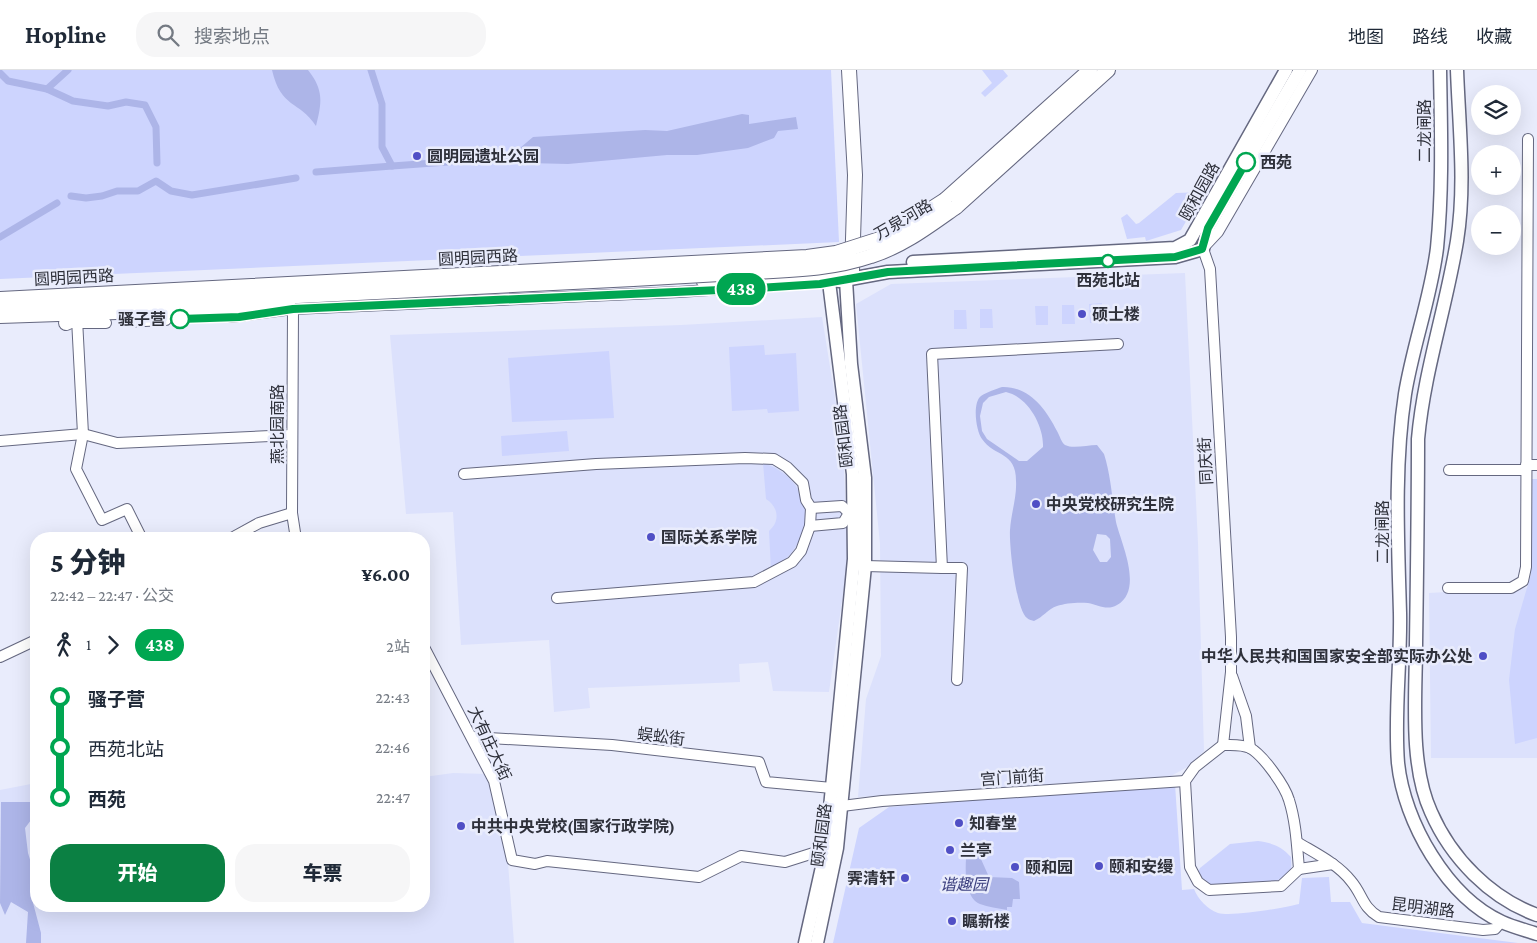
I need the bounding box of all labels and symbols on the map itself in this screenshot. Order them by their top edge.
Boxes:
street label: 二龙闸路 [1416,99,1433,163]
place label: 圆明园遗址公园 [427,148,539,165]
marker: 圆明园遗址公园 [411,150,423,162]
marker: 西苑 [1236,152,1256,172]
place label: 西苑 [1260,154,1292,171]
street label: 颐和园路 [1176,159,1222,223]
street label: 万泉河路 [871,196,935,243]
street label: 圆明园西路 [438,247,518,268]
marker: 西苑北站 [1101,254,1115,268]
street label: 圆明园西路 [34,267,114,288]
place label: 西苑北站 [1076,272,1140,289]
line badge: 438 [712,273,770,305]
place label: 硕士楼 [1092,306,1140,323]
marker: 硕士楼 [1076,308,1088,320]
marker: 骚子营 [170,309,190,329]
place label: 骚子营 [118,311,166,328]
street label: 燕北园南路 [269,384,286,464]
street label: 颐和园路 [831,403,856,469]
street label: 同庆街 [1196,437,1215,485]
place label: 中央党校研究生院 [1046,495,1174,513]
marker: 中央党校研究生院 [1030,498,1042,510]
street label: 二龙闸路 [1374,500,1391,564]
place label: 国际关系学院 [661,529,757,546]
marker: 国际关系学院 [645,531,657,543]
place label: 中华人民共和国国家安全部实际办公处 [1201,647,1473,665]
marker: 中华人民共和国国家安全部实际办公处 [1477,650,1489,662]
street label: 大有庄大街 [465,703,514,783]
street label: 蜈蚣街 [636,725,686,748]
street label: 宫门前街 [980,767,1045,788]
street label: 颐和园路 [809,802,834,868]
place label: 知春堂 [969,815,1017,832]
place label: 中共中央党校(国家行政学院) [471,817,675,836]
marker: 知春堂 [953,817,965,829]
marker: 中共中央党校(国家行政学院) [455,820,467,832]
place label: 兰亭 [960,842,992,859]
marker: 兰亭 [944,844,956,856]
place label: 颐和安缦 [1109,858,1173,875]
place label: 颐和园 [1025,859,1073,876]
marker: 颐和安缦 [1093,860,1105,872]
marker: 颐和园 [1009,861,1021,873]
place label: 霁清轩 [847,870,895,887]
marker: 霁清轩 [899,872,911,884]
park label: 谐趣园 [940,876,990,893]
street label: 昆明湖路 [1390,895,1456,920]
place label: 瞩新楼 [962,913,1010,930]
marker: 瞩新楼 [946,915,958,927]

